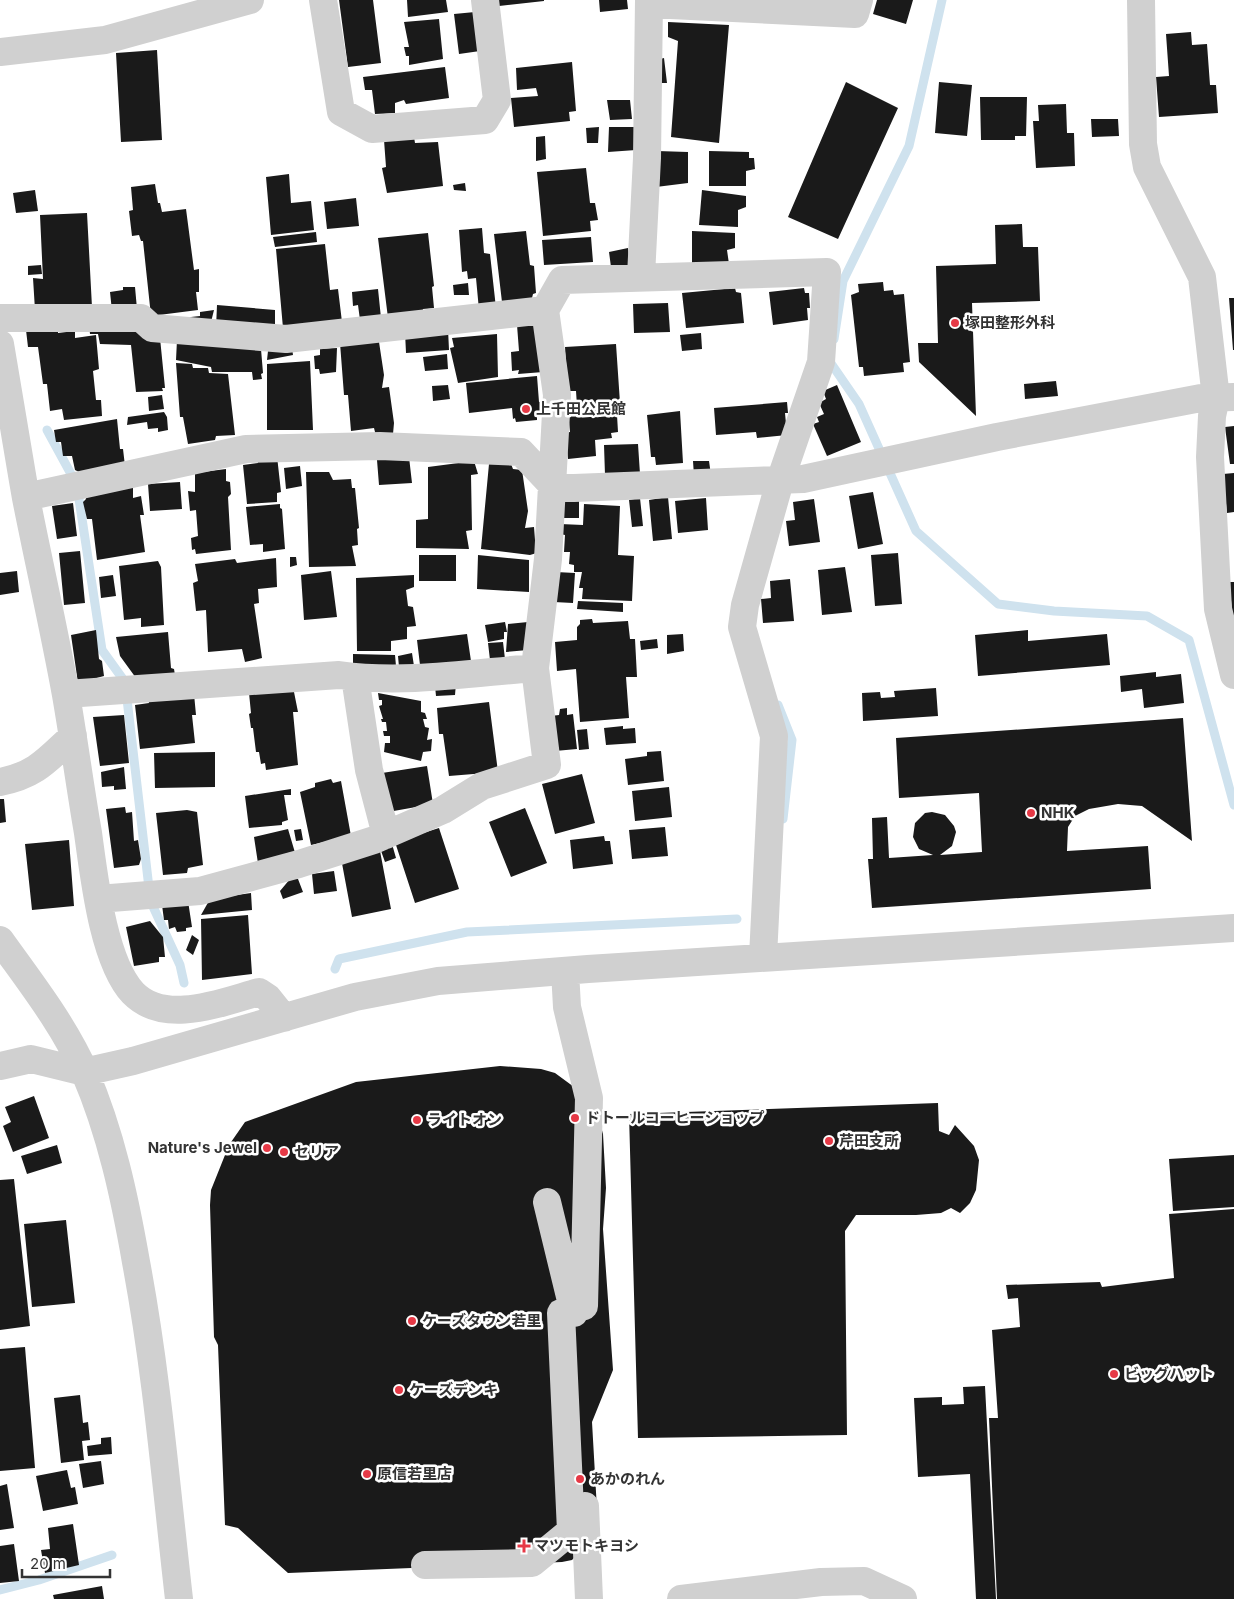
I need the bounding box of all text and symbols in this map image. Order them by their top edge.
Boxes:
place label: 塚田整形外科 [965,313,1055,332]
marker: 塚田整形外科 [949,317,961,329]
place label: 上千田公民館 [536,399,626,418]
marker: 上千田公民館 [520,403,532,415]
place label: NHK [1041,803,1075,822]
marker: NHK [1025,807,1037,819]
place label: ドトールコーヒーショップ [585,1108,764,1127]
place label: ライトオン [427,1110,502,1129]
marker: ドトールコーヒーショップ [569,1112,581,1124]
marker: ライトオン [411,1114,423,1126]
place label: 芹田支所 [839,1131,899,1150]
marker: 芹田支所 [823,1135,835,1147]
place label: Nature's Jewel [148,1138,257,1157]
marker: Nature's Jewel [261,1142,273,1154]
place label: セリア [294,1142,339,1161]
marker: セリア [278,1146,290,1158]
place label: ケーズタウン若里 [422,1311,541,1330]
marker: ケーズタウン若里 [406,1315,418,1327]
place label: ビッグハット [1124,1364,1214,1383]
marker: ビッグハット [1108,1368,1120,1380]
place label: ケーズデンキ [409,1380,498,1399]
marker: ケーズデンキ [393,1384,405,1396]
place label: 原信若里店 [377,1464,452,1483]
marker: 原信若里店 [361,1468,373,1480]
place label: あかのれん [590,1469,665,1488]
marker: あかのれん [574,1473,586,1485]
place label: マツモトキヨシ [534,1536,639,1555]
marker: マツモトキヨシ [518,1540,530,1552]
scale bar [22,1546,110,1578]
text: 20 m [30,1554,66,1573]

